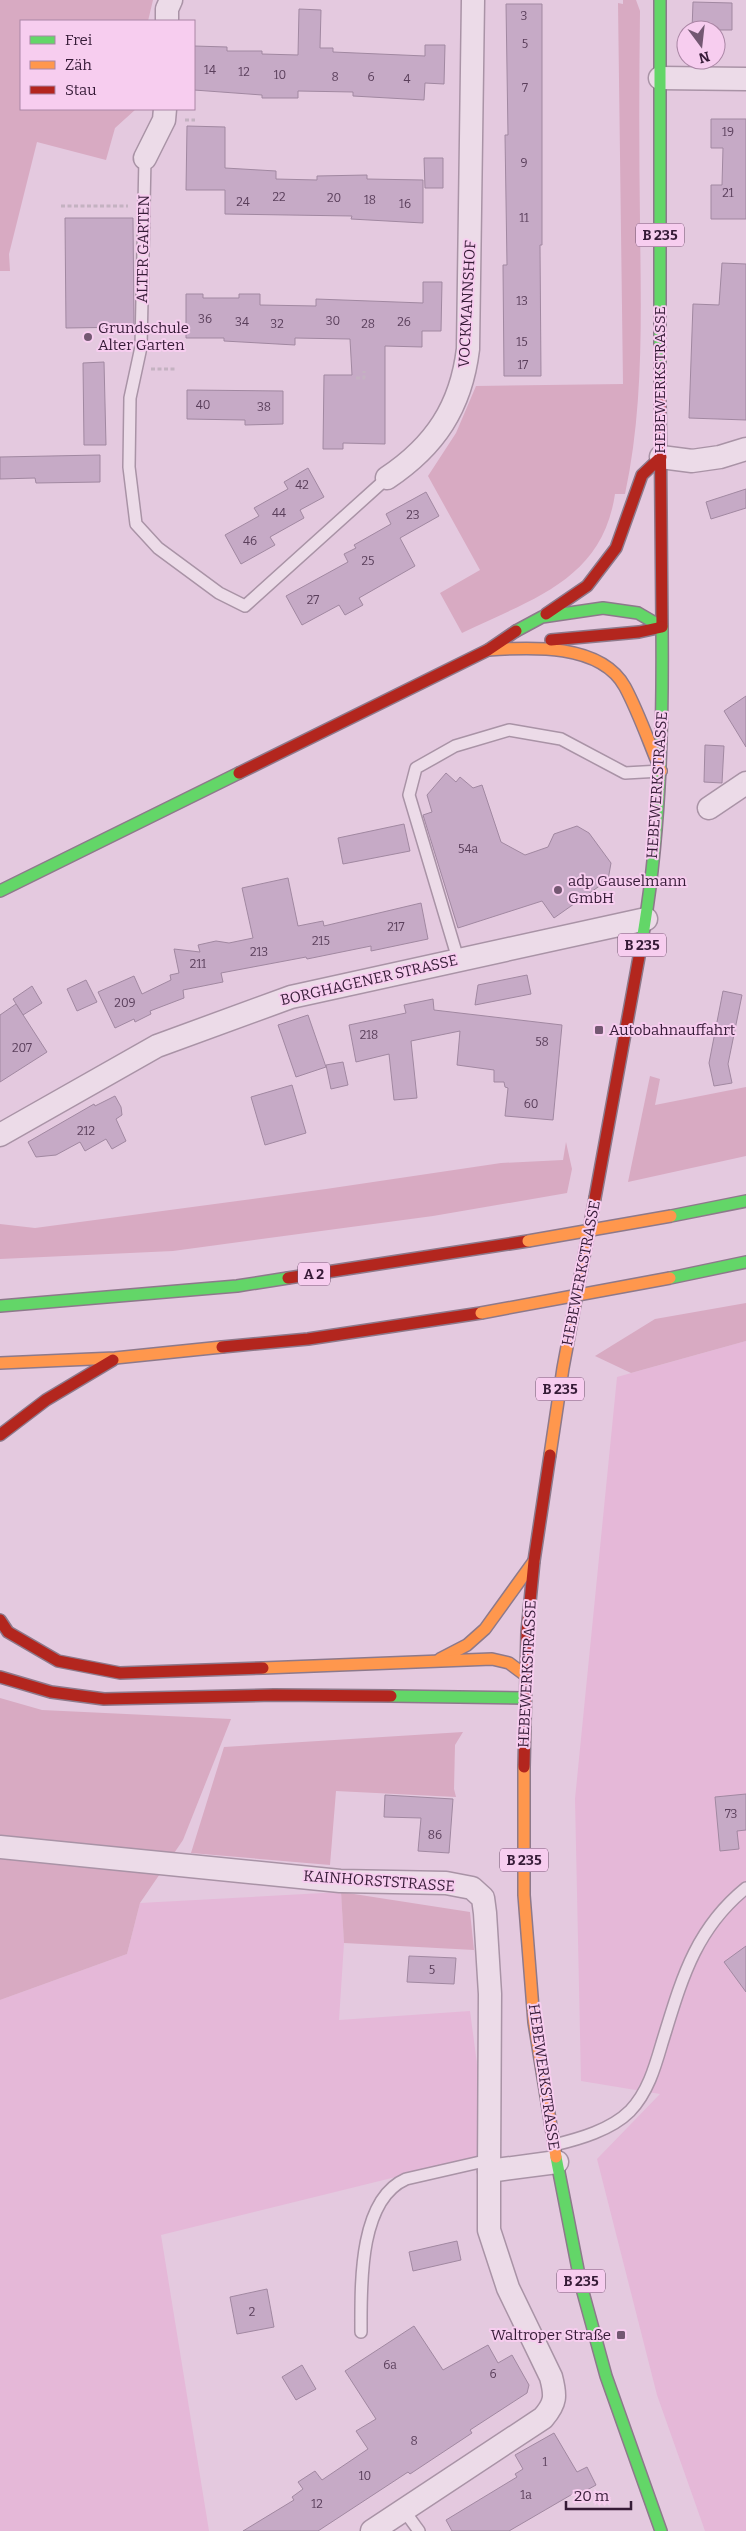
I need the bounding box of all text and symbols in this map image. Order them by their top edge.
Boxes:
house number: 3 [521,9,528,23]
legend [20,20,195,110]
north arrow [676,20,726,70]
text: Frei [65,31,93,49]
house number: 5 [522,37,528,51]
text: N [697,47,712,67]
text: Zäh [65,56,92,74]
house number: 14 [204,63,216,77]
house number: 12 [238,65,250,79]
house number: 10 [274,68,286,82]
house number: 8 [331,70,339,84]
house number: 6 [367,70,375,84]
house number: 4 [403,72,411,86]
text: Stau [65,81,97,99]
house number: 7 [522,81,528,95]
house number: 19 [722,125,734,139]
house number: 9 [520,156,528,170]
house number: 21 [722,186,734,200]
house number: 22 [272,190,286,204]
house number: 20 [327,191,341,205]
house number: 18 [364,193,376,207]
street label: ALTER GARTEN [133,195,153,303]
house number: 24 [236,195,250,209]
house number: 16 [399,197,411,211]
house number: 11 [519,211,529,225]
road number: B 235 [636,224,684,246]
street label: VOCKMANNSHOF [455,239,479,368]
house number: 13 [516,294,528,308]
street label: HEBEWERKSTRASSE [651,306,669,454]
house number: 36 [198,312,212,326]
house number: 30 [326,314,340,328]
house number: 34 [235,315,249,329]
house number: 26 [397,315,411,329]
house number: 32 [270,317,284,331]
house number: 28 [361,317,375,331]
place label: Grundschule Alter Garten [98,319,189,354]
marker: Grundschule Alter Garten [82,331,94,343]
house number: 15 [516,335,528,349]
house number: 17 [518,358,528,372]
house number: 40 [196,398,210,412]
house number: 38 [257,400,271,414]
house number: 42 [295,478,309,492]
house number: 44 [272,506,286,520]
house number: 23 [406,508,420,522]
house number: 46 [243,534,257,548]
house number: 25 [362,554,374,568]
house number: 27 [307,593,319,607]
street label: HEBEWERKSTRASSE [643,711,671,859]
house number: 54a [458,842,478,856]
place label: adp Gauselmann GmbH [568,872,687,907]
marker: adp Gauselmann GmbH [552,884,564,896]
house number: 217 [387,920,405,934]
house number: 215 [312,934,330,948]
road number: B 235 [618,934,666,956]
house number: 213 [250,945,268,959]
street label: BORGHAGENER STRASSE [279,951,459,1009]
house number: 211 [190,957,206,971]
house number: 209 [114,996,136,1010]
place label: Autobahnauffahrt [609,1021,736,1039]
marker: Autobahnauffahrt [593,1024,605,1036]
house number: 218 [360,1028,378,1042]
house number: 58 [535,1035,549,1049]
house number: 207 [12,1041,32,1055]
house number: 60 [524,1097,538,1111]
house number: 212 [77,1124,95,1138]
street label: HEBEWERKSTRASSE [558,1199,604,1347]
road number: A 2 [298,1262,330,1286]
road number: B 235 [536,1378,584,1400]
street label: HEBEWERKSTRASSE [514,1600,540,1748]
house number: 73 [725,1807,737,1821]
house number: 86 [428,1828,442,1842]
road number: B 235 [500,1848,548,1872]
street label: KAINHORSTSTRASSE [303,1867,455,1895]
house number: 5 [429,1963,435,1977]
street label: HEBEWERKSTRASSE [525,2003,563,2151]
road number: B 235 [557,2270,605,2292]
house number: 2 [249,2305,255,2319]
place label: Waltroper Straße [491,2326,611,2344]
marker: Waltroper Straße [615,2329,627,2341]
house number: 6a [383,2358,397,2372]
house number: 6 [489,2367,497,2381]
house number: 8 [410,2434,418,2448]
house number: 1 [543,2455,548,2469]
house number: 10 [359,2469,371,2483]
scale bar [566,2478,631,2510]
text: 20 m [574,2487,610,2505]
house number: 1a [520,2488,532,2502]
house number: 12 [311,2497,323,2511]

